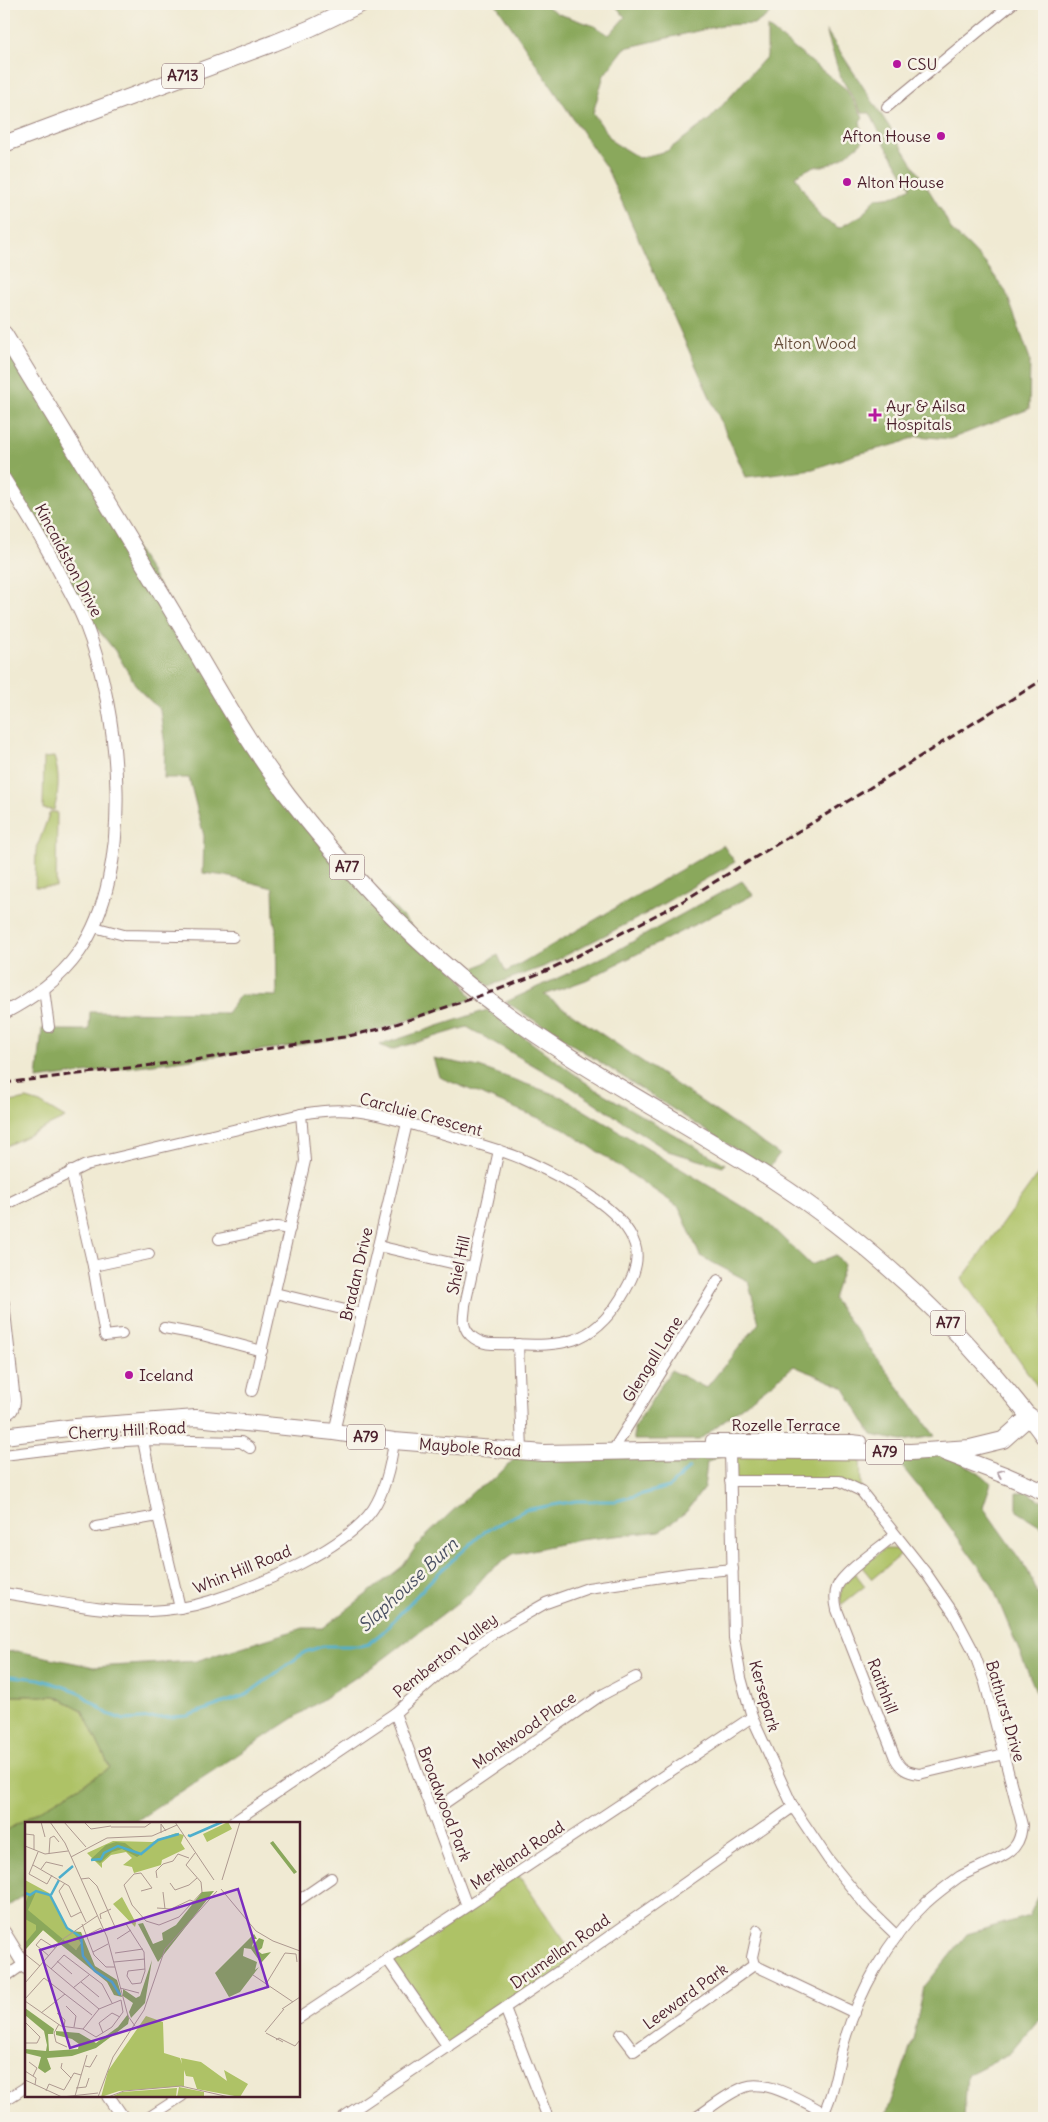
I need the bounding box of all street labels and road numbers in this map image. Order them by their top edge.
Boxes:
road number: A713 [162,64,204,88]
street label: Kincaidston Drive [31,500,107,620]
road number: A77 [330,854,364,880]
street label: Carcluie Crescent [357,1088,485,1140]
street label: Bradan Drive [336,1225,376,1323]
street label: Shiel Hill [442,1234,474,1296]
road number: A77 [930,1310,966,1336]
street label: Glengall Lane [618,1312,686,1406]
street label: Rozelle Terrace [732,1415,840,1435]
street label: Cherry Hill Road [68,1417,186,1443]
road number: A79 [347,1424,385,1450]
street label: Maybole Road [418,1433,522,1461]
road number: A79 [866,1440,904,1464]
street label: Whin Hill Road [190,1540,294,1598]
street label: Pemberton Valley [389,1608,501,1702]
street label: Raithhill [863,1656,903,1716]
street label: Kersepark [745,1658,785,1734]
street label: Bathurst Drive [982,1658,1030,1764]
street label: Monkwood Place [468,1687,580,1773]
street label: Broadwood Park [414,1744,476,1864]
street label: Merkland Road [466,1816,568,1894]
street label: Drumellan Road [506,1909,614,1993]
street label: Leeward Park [639,1959,731,2033]

